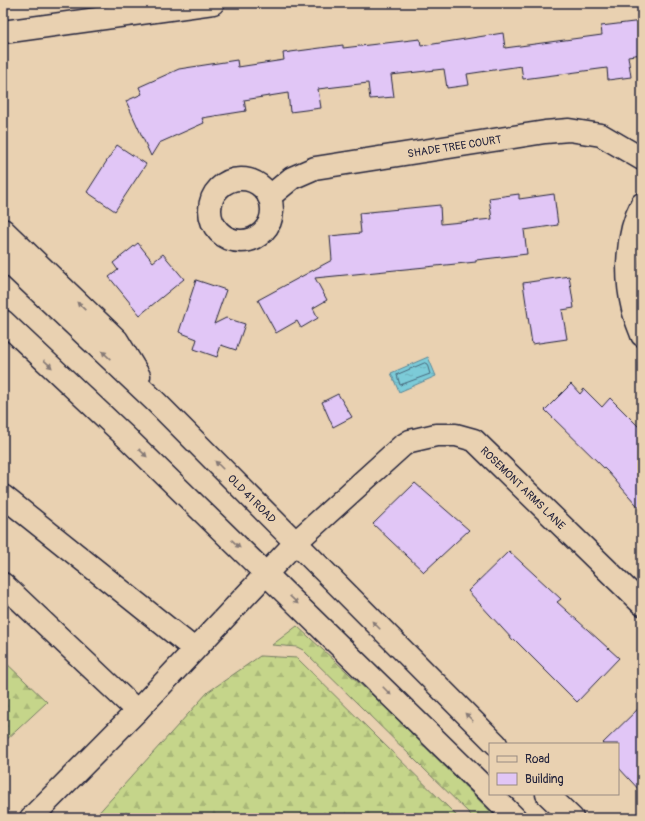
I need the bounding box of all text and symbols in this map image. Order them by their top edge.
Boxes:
street label: SHADE TREE COURT [407,133,502,160]
one-way arrow [76,301,86,310]
one-way arrow [101,350,111,360]
one-way arrow [43,360,54,369]
street label: ROSEMONT ARMS LANE [478,444,568,533]
one-way arrow [138,448,148,458]
one-way arrow [214,460,223,470]
street label: OLD 41 ROAD [225,472,279,526]
one-way arrow [231,539,241,549]
one-way arrow [289,595,299,604]
one-way arrow [371,620,381,630]
one-way arrow [382,686,392,696]
one-way arrow [464,712,474,721]
legend [489,743,619,795]
text: Road [525,752,550,767]
text: Building [525,772,564,787]

